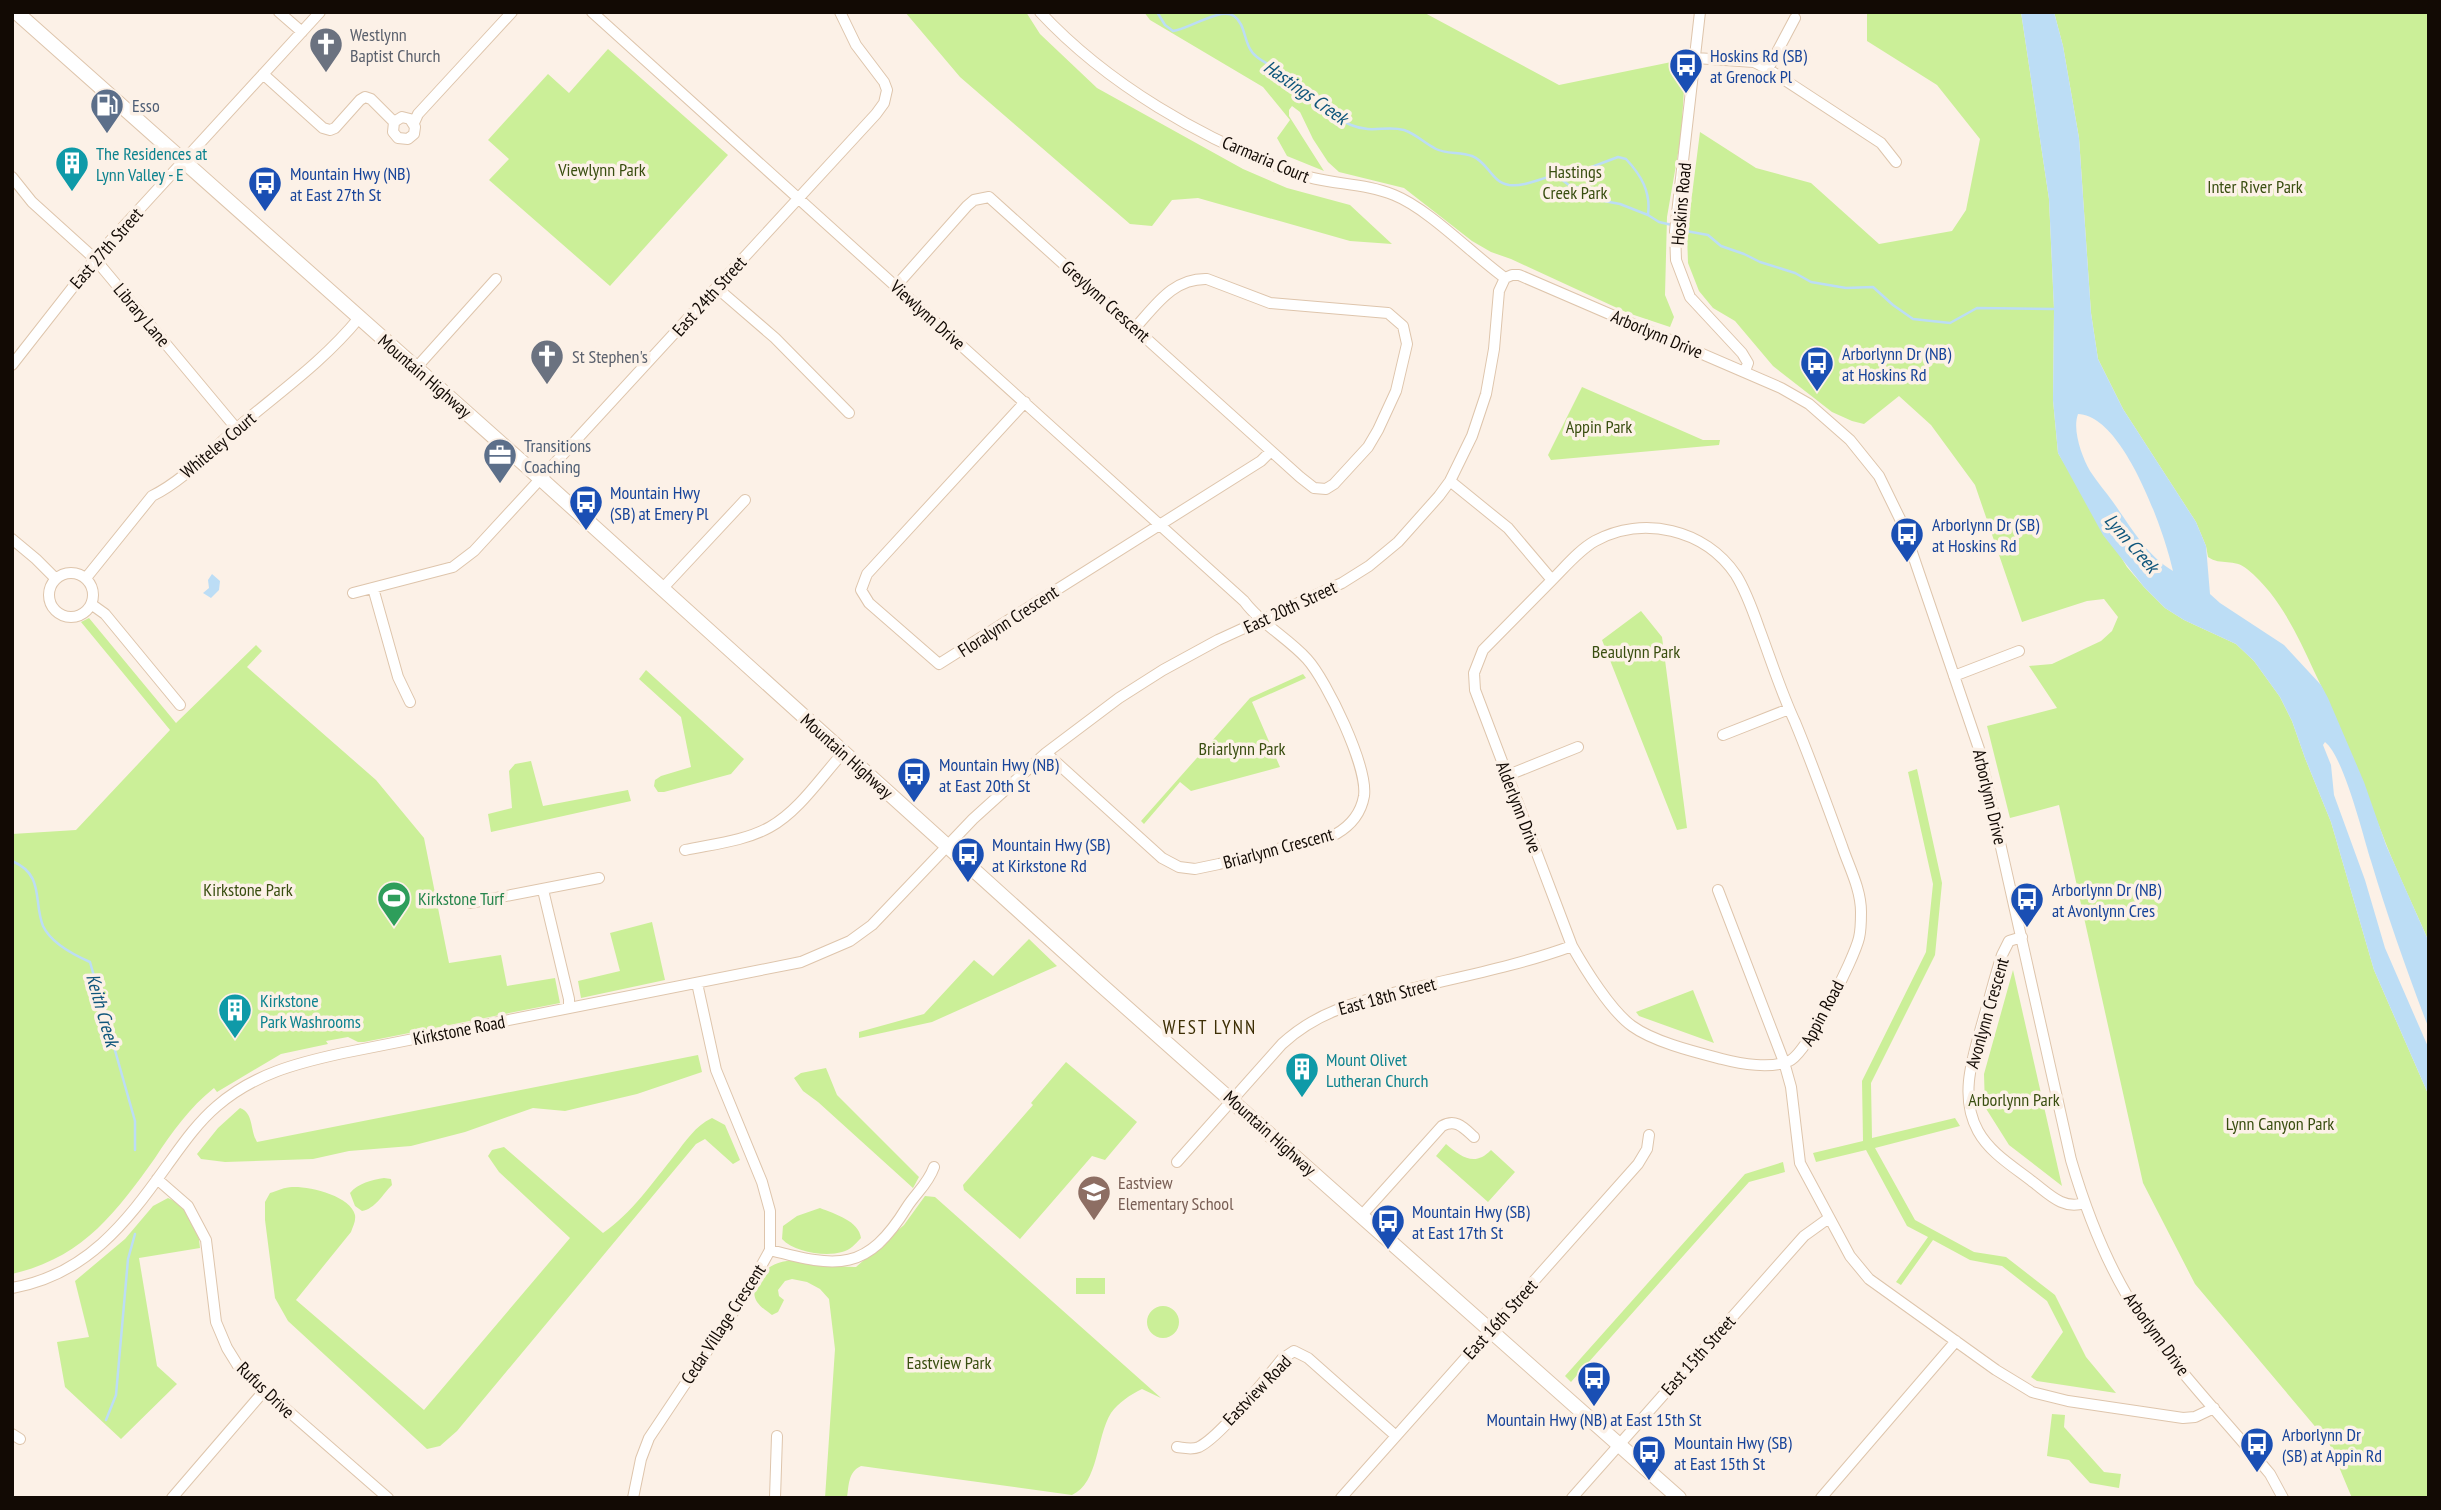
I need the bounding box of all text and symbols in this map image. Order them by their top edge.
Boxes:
place label: Westlynn Baptist Church [350,23,440,67]
church icon: Westlynn Baptist Church [307,25,345,74]
place label: Hoskins Rd (SB) at Grenock Pl [1710,44,1808,88]
bus stop icon: Hoskins Rd (SB) at Grenock Pl [1667,46,1705,95]
water label: Hastings Creek [1259,54,1355,131]
fuel station icon: Esso [88,86,126,135]
place label: Esso [132,94,160,117]
street label: Carmaria Court [1219,130,1313,188]
place label: The Residences at Lynn Valley - E [96,142,207,186]
building icon: The Residences at Lynn Valley - E [53,144,91,193]
park label: Viewlynn Park [557,158,646,181]
park label: Hastings Creek Park [1543,160,1607,204]
place label: Mountain Hwy (NB) at East 27th St [290,162,411,206]
street label: Hoskins Road [1666,162,1696,246]
bus stop icon: Mountain Hwy (NB) at East 27th St [246,164,284,213]
park label: Inter River Park [2207,175,2303,198]
street label: East 27th Street [65,203,147,293]
street label: East 24th Street [667,251,751,341]
street label: Greylynn Crescent [1057,255,1155,347]
street label: Viewlynn Drive [885,275,970,355]
street label: Library Lane [109,278,175,352]
street label: Arborlynn Drive [1608,304,1706,364]
street label: Mountain Highway [373,329,477,423]
church icon: St Stephen's [528,337,566,386]
place label: Arborlynn Dr (NB) at Hoskins Rd [1842,342,1952,386]
bus stop icon: Arborlynn Dr (NB) at Hoskins Rd [1798,344,1836,393]
place label: St Stephen's [572,345,648,368]
street label: Whiteley Court [176,407,260,483]
park label: Appin Park [1566,415,1632,438]
place label: Transitions Coaching [524,434,591,478]
office icon: Transitions Coaching [481,436,519,485]
place label: Mountain Hwy (SB) at Emery Pl [610,481,709,525]
bus stop icon: Mountain Hwy (SB) at Emery Pl [567,483,605,532]
water label: Lynn Creek [2100,508,2166,580]
place label: Arborlynn Dr (SB) at Hoskins Rd [1932,513,2040,557]
bus stop icon: Arborlynn Dr (SB) at Hoskins Rd [1888,515,1926,564]
street label: East 20th Street [1240,575,1340,639]
street label: Floralynn Crescent [954,580,1063,662]
park label: Beaulynn Park [1592,640,1680,663]
street label: Mountain Highway [796,708,898,804]
park label: Briarlynn Park [1199,737,1285,760]
street label: Arborlynn Drive [1968,747,2012,847]
place label: Mountain Hwy (NB) at East 20th St [939,753,1060,797]
bus stop icon: Mountain Hwy (NB) at East 20th St [895,755,933,804]
street label: Alderlynn Drive [1491,758,1547,856]
street label: Briarlynn Crescent [1221,822,1336,874]
place label: Mountain Hwy (SB) at Kirkstone Rd [992,833,1111,877]
bus stop icon: Mountain Hwy (SB) at Kirkstone Rd [949,835,987,884]
park label: Kirkstone Park [203,878,293,901]
place label: Arborlynn Dr (NB) at Avonlynn Cres [2052,878,2162,922]
sports icon: Kirkstone Turf [375,879,413,928]
bus stop icon: Arborlynn Dr (NB) at Avonlynn Cres [2008,880,2046,929]
place label: Kirkstone Turf [418,887,505,910]
street label: Avonlynn Crescent [1960,955,2014,1071]
water label: Keith Creek [81,971,126,1052]
street label: East 18th Street [1336,972,1438,1020]
street label: Appin Road [1795,976,1849,1050]
place label: Kirkstone Park Washrooms [260,989,361,1033]
building icon: Kirkstone Park Washrooms [216,991,254,1040]
street label: Kirkstone Road [411,1010,507,1050]
district label: WEST LYNN [1163,1015,1257,1039]
place label: Mount Olivet Lutheran Church [1326,1048,1428,1092]
building icon: Mount Olivet Lutheran Church [1283,1050,1321,1099]
street label: Mountain Highway [1219,1085,1321,1181]
park label: Arborlynn Park [1968,1088,2060,1111]
park label: Lynn Canyon Park [2226,1112,2334,1135]
place label: Eastview Elementary School [1118,1171,1234,1215]
school or university icon: Eastview Elementary School [1075,1173,1113,1222]
place label: Mountain Hwy (SB) at East 17th St [1412,1200,1531,1244]
bus stop icon: Mountain Hwy (SB) at East 17th St [1369,1202,1407,1251]
street label: Cedar Village Crescent [676,1260,770,1388]
street label: East 16th Street [1458,1274,1542,1364]
street label: Arborlynn Drive [2119,1288,2195,1380]
street label: East 15th Street [1656,1310,1740,1400]
street label: Eastview Road [1218,1350,1296,1430]
park label: Eastview Park [907,1351,991,1374]
street label: Rufus Drive [232,1357,300,1423]
bus stop icon: Mountain Hwy (NB) at East 15th St [1575,1359,1613,1408]
place label: Mountain Hwy (NB) at East 15th St [1487,1408,1701,1431]
place label: Arborlynn Dr (SB) at Appin Rd [2282,1423,2382,1467]
bus stop icon: Arborlynn Dr (SB) at Appin Rd [2238,1425,2276,1474]
place label: Mountain Hwy (SB) at East 15th St [1674,1431,1793,1475]
bus stop icon: Mountain Hwy (SB) at East 15th St [1630,1433,1668,1482]

